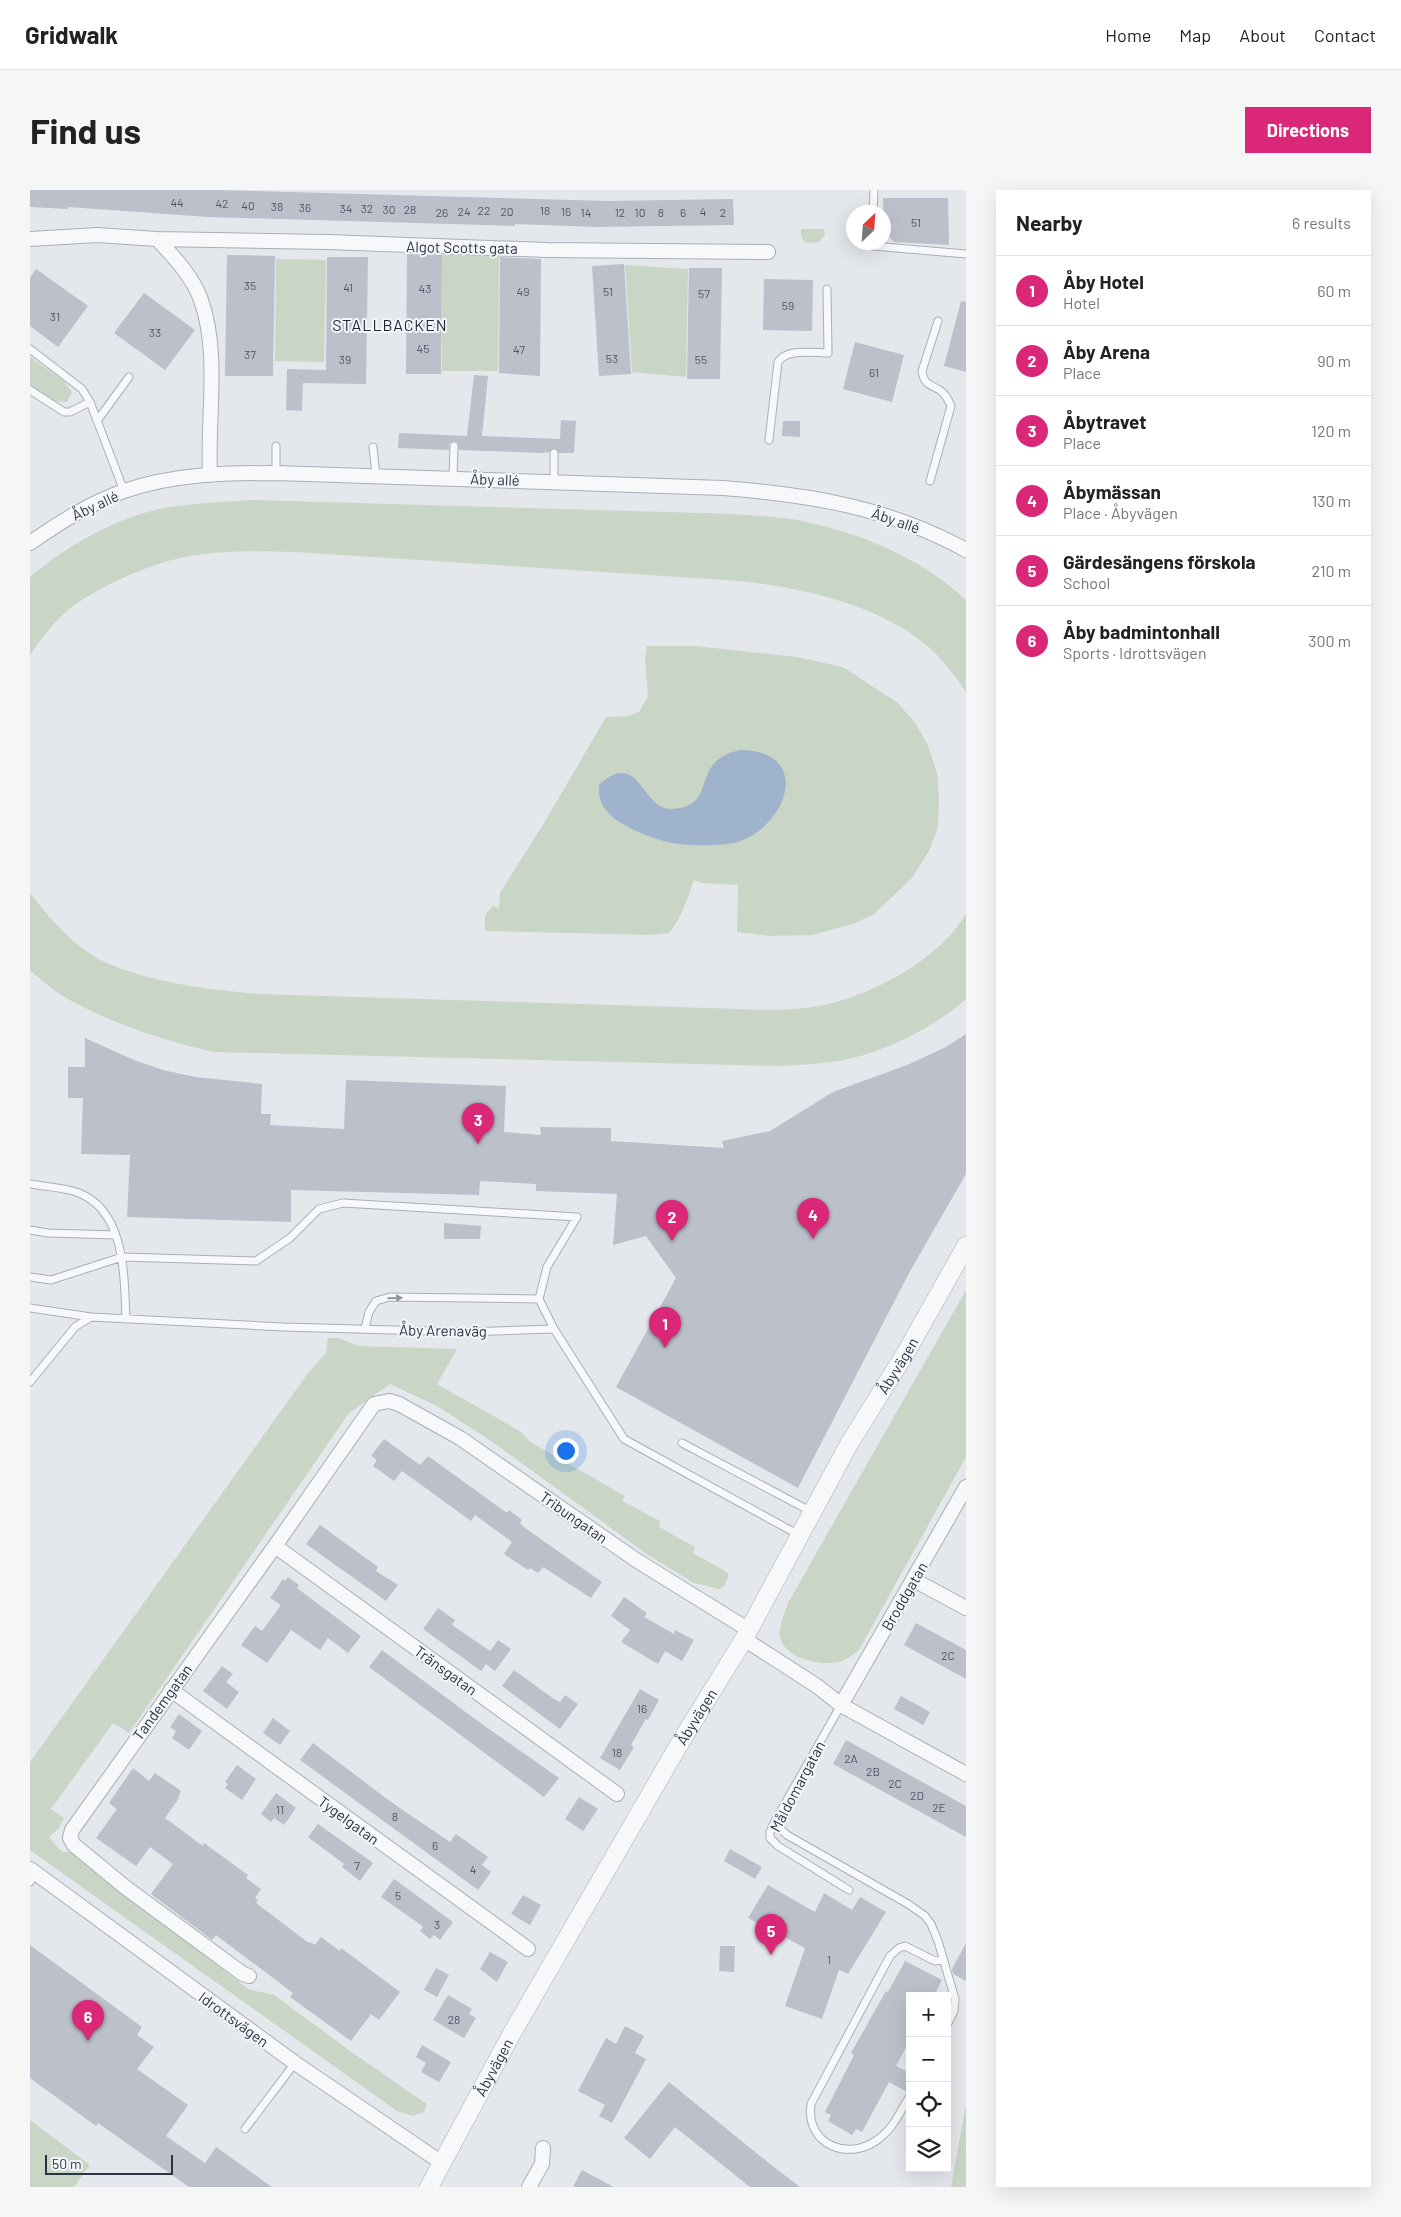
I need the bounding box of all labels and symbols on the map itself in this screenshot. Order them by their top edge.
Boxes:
house number: 44 [170,195,184,209]
house number: 42 [215,196,229,210]
house number: 40 [241,198,255,212]
house number: 38 [271,199,283,213]
house number: 36 [299,200,311,214]
house number: 34 [340,201,352,215]
house number: 32 [361,201,373,215]
house number: 30 [383,202,395,216]
house number: 28 [404,202,416,216]
house number: 22 [478,203,490,217]
house number: 18 [540,203,550,217]
house number: 24 [457,204,471,218]
house number: 20 [500,204,514,218]
house number: 16 [561,204,571,218]
house number: 4 [700,204,706,218]
house number: 26 [436,205,448,219]
house number: 14 [581,205,591,219]
house number: 12 [615,205,625,219]
house number: 10 [635,205,645,219]
house number: 8 [658,205,664,219]
house number: 6 [680,205,686,219]
house number: 2 [720,205,726,219]
north arrow [846,205,891,250]
house number: 51 [911,215,921,229]
street label: Algot Scotts gata [406,237,518,257]
house number: 35 [244,278,256,292]
house number: 41 [343,280,353,294]
house number: 43 [419,281,431,295]
house number: 49 [517,284,529,298]
house number: 51 [603,284,613,298]
house number: 57 [698,286,710,300]
house number: 59 [782,298,794,312]
house number: 31 [50,309,60,323]
district label: STALLBACKEN [332,315,448,334]
house number: 33 [149,325,161,339]
house number: 45 [417,341,429,355]
house number: 47 [513,342,525,356]
house number: 37 [244,347,256,361]
house number: 53 [606,351,618,365]
house number: 39 [339,352,351,366]
house number: 55 [695,352,707,366]
house number: 61 [869,365,879,379]
street label: Åby allé [470,468,520,489]
street label: Åby allé [68,485,121,524]
street label: Åby allé [870,502,923,537]
pin: 3 [462,1103,494,1144]
pin: 4 [797,1198,829,1239]
pin: 2 [656,1200,688,1241]
one-way arrow [387,1293,403,1301]
pin: 1 [649,1307,681,1348]
street label: Åby Arenaväg [399,1319,487,1340]
street label: Åbyvägen [873,1334,922,1397]
your location [553,1438,579,1464]
street label: Tribungatan [537,1487,611,1547]
street label: Broddgatan [877,1559,931,1633]
street label: Tränsgatan [411,1641,481,1699]
house number: 2C [941,1648,955,1662]
street label: Tandemgatan [128,1661,196,1743]
street label: Åbyvägen [671,1685,720,1748]
house number: 16 [637,1701,647,1715]
street label: Måldomargatan [765,1737,829,1835]
house number: 18 [612,1745,622,1759]
house number: 2A [844,1751,858,1765]
house number: 2B [866,1764,880,1778]
house number: 2C [888,1776,902,1790]
house number: 2D [910,1788,924,1802]
street label: Tygelgatan [315,1792,383,1848]
house number: 2E [932,1800,946,1814]
house number: 11 [276,1802,284,1816]
house number: 8 [392,1809,398,1823]
house number: 6 [432,1838,438,1852]
house number: 7 [354,1858,360,1872]
house number: 4 [470,1862,476,1876]
house number: 5 [395,1888,401,1902]
pin: 5 [755,1914,787,1955]
house number: 3 [434,1917,440,1931]
house number: 1 [827,1952,831,1966]
street label: Idrottsvägen [196,1988,272,2050]
pin: 6 [72,2000,104,2041]
house number: 28 [448,2012,460,2026]
street label: Åbyvägen [470,2035,516,2099]
scale bar [45,2152,172,2175]

